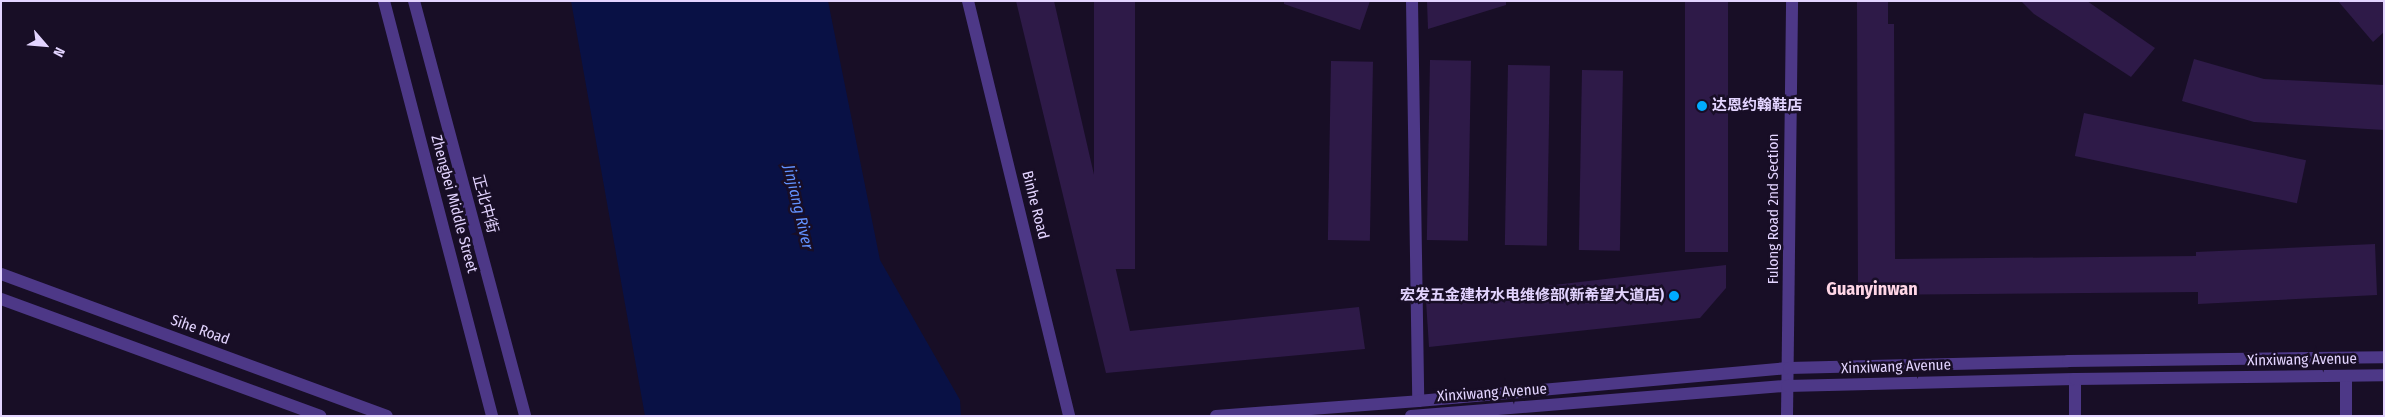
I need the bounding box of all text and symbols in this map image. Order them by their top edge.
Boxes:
north arrow [20,20,70,70]
text: N [49,44,68,60]
place label: 达恩约翰鞋店 [1712,97,1802,115]
marker: 达恩约翰鞋店 [1696,100,1708,112]
street label: Zhengbei Middle Street [427,133,481,275]
street label: Fulong Road 2nd Section [1765,134,1783,284]
water label: Jinjiang River [779,163,817,251]
street label: Binhe Road [1018,169,1052,241]
street label: 正北中街 [469,173,501,235]
district label: Guanyinwan [1826,278,1918,300]
place label: 宏发五金建材水电维修部(新希望大道店) [1400,287,1664,305]
marker: 宏发五金建材水电维修部(新希望大道店) [1668,290,1680,302]
street label: Sihe Road [168,311,232,349]
street label: Xinxiwang Avenue [2247,350,2357,370]
street label: Xinxiwang Avenue [1841,356,1951,378]
street label: Xinxiwang Avenue [1437,380,1547,406]

